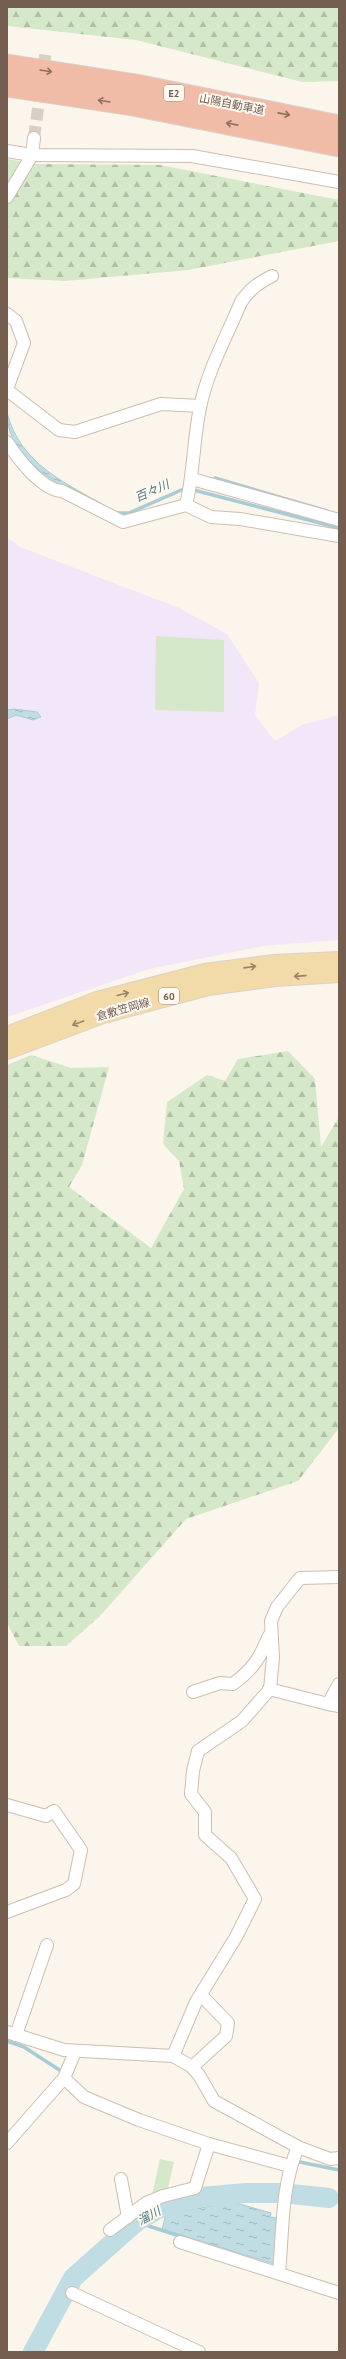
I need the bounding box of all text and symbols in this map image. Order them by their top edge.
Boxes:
one-way arrow [39,67,52,75]
road number: E2 [164,85,184,101]
street label: 山陽自動車道 [198,91,266,117]
one-way arrow [98,97,111,105]
one-way arrow [277,110,290,118]
one-way arrow [226,120,239,128]
water label: 百々川 [132,476,173,505]
one-way arrow [243,963,256,971]
one-way arrow [294,972,307,979]
road number: 60 [159,988,179,1004]
one-way arrow [116,990,129,998]
street label: 倉敷笠岡線 [95,995,151,1023]
one-way arrow [72,1020,85,1027]
water label: 溜川 [135,2202,165,2228]

